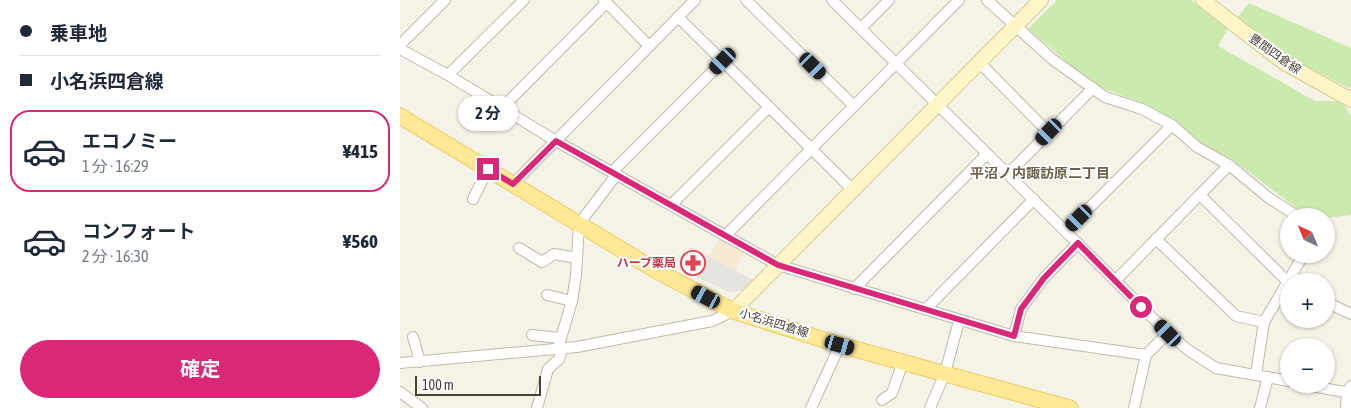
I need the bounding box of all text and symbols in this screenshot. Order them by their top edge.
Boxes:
text: 乗車地 [50,22,107,44]
street label: 豊間四倉線 [1246,31,1304,77]
car [707,45,738,77]
car [797,50,828,82]
text: 小名浜四倉線 [50,70,164,92]
callout: 2 分 [458,96,518,132]
text: 2 分 [475,104,501,122]
car [1033,116,1064,148]
icon: car [22,129,67,174]
text: エコノミー [82,130,177,152]
text: ¥415 [343,140,378,162]
text: 1 分 · 16:29 [82,157,148,175]
route end [477,158,499,180]
district label: 平沼ノ内諏訪原二丁目 [970,165,1110,181]
car [1063,202,1094,234]
north arrow [1280,208,1335,262]
map controls [1280,208,1335,393]
icon: car [22,219,67,264]
text: コンフォート [82,220,195,242]
text: ¥560 [343,230,378,252]
text: 2 分 · 16:30 [82,247,148,265]
pharmacy icon: ハーブ薬局 [680,250,706,276]
place label: ハーブ薬局 [617,256,676,270]
button: + [1280,273,1335,328]
car [689,283,722,311]
route start [1130,296,1152,318]
street label: 小名浜四倉線 [738,306,810,340]
car [1152,317,1183,349]
car [823,334,856,356]
button: − [1280,338,1335,393]
button: 確定 [20,340,380,398]
scale bar [415,373,541,396]
text: 100 m [422,377,454,393]

